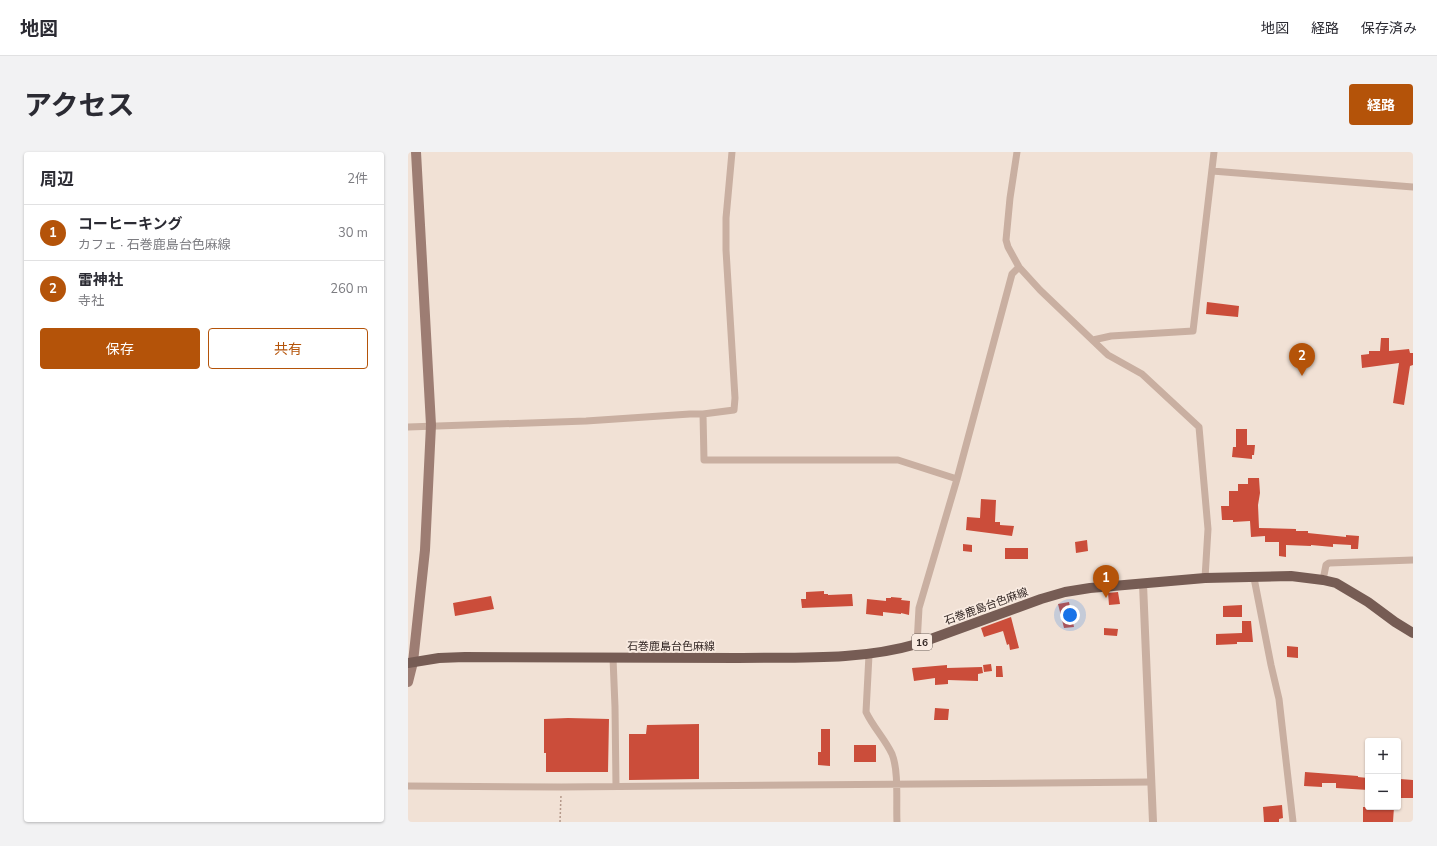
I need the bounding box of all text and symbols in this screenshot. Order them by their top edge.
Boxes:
text: 地図 [20,16,58,42]
text: 地図 [1261,19,1289,38]
text: 経路 [1311,19,1339,38]
text: 保存済み [1361,19,1417,38]
button: 経路 [1349,84,1413,125]
text: アクセス [24,87,135,125]
text: 周辺 [40,168,74,191]
text: 2件 [347,170,368,188]
text: コーヒーキング [78,214,183,234]
text: 1 [49,224,57,242]
text: 30 m [338,224,368,242]
text: カフェ · 石巻鹿島台色麻線 [78,236,231,254]
text: 雷神社 [78,270,123,290]
text: 2 [49,280,57,298]
text: 260 m [330,280,368,298]
text: 寺社 [78,292,104,310]
button: 保存 [40,328,200,369]
button: 共有 [208,328,368,369]
pin: 2 [1289,343,1315,376]
pin: 1 [1093,565,1119,598]
street label: 石巻鹿島台色麻線 [942,584,1030,629]
your location [1060,605,1080,625]
road number: 16 [912,634,932,650]
street label: 石巻鹿島台色麻線 [627,639,715,654]
map controls [1365,738,1401,810]
button: + [1365,738,1401,774]
button: − [1365,774,1401,810]

